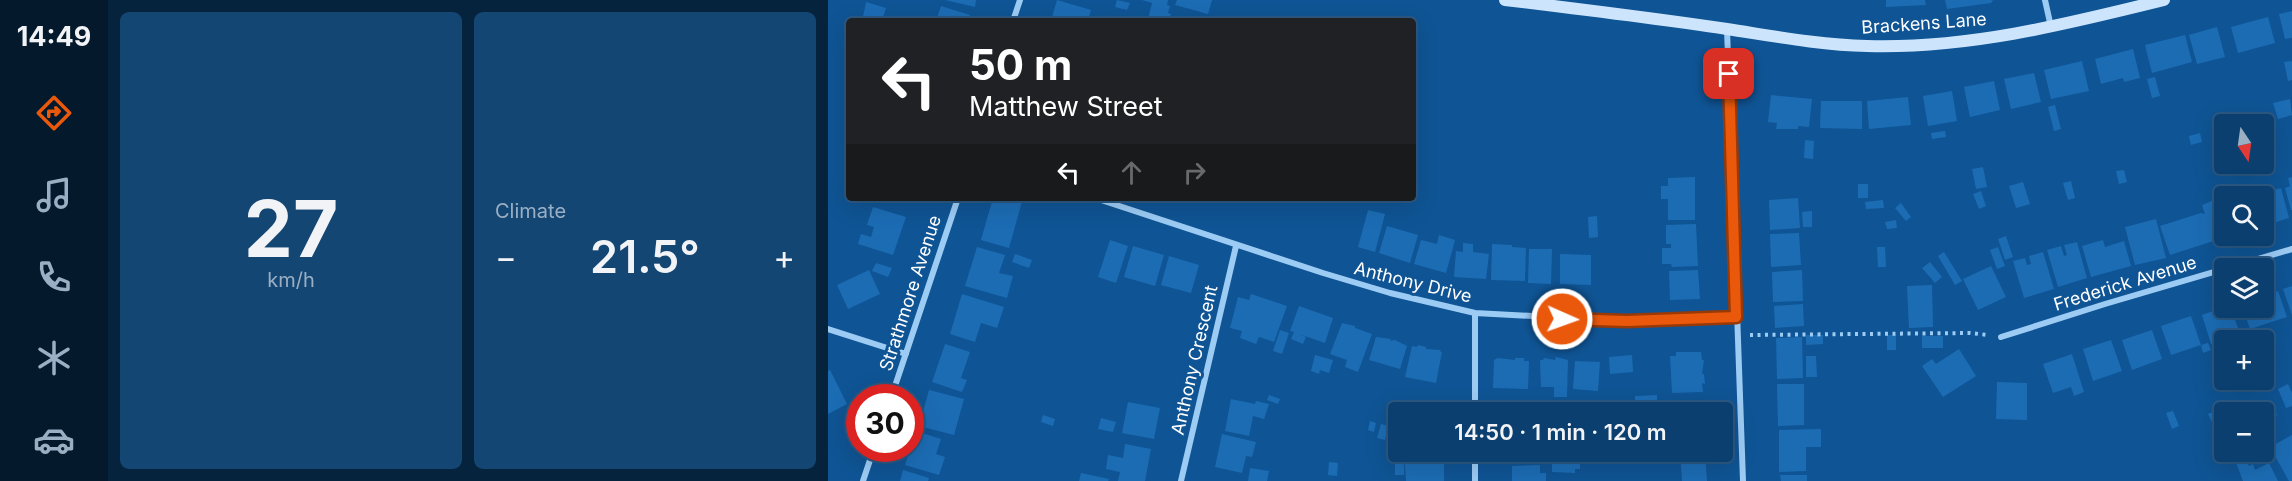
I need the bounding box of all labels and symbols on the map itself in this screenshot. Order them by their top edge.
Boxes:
street label: Brackens Lane [1861,8,1987,38]
pin [1703,48,1754,99]
north arrow [2214,114,2274,174]
street label: Strathmore Avenue [875,212,945,374]
street label: Frederick Avenue [2051,251,2199,315]
street label: Anthony Drive [1352,257,1474,307]
street label: Anthony Crescent [1167,283,1221,437]
position arrow [1530,287,1594,351]
speed limit sign: 30 [846,384,924,462]

